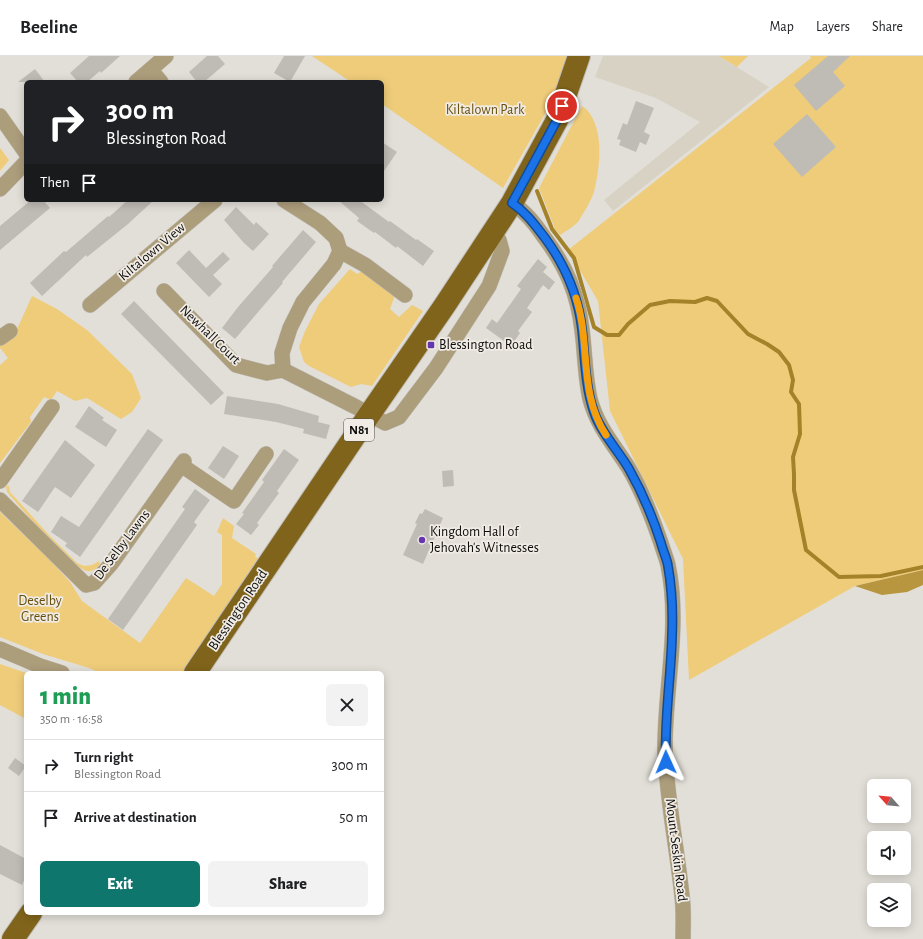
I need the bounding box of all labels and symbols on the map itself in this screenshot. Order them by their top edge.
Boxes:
pin [545,89,579,123]
park label: Kiltalown Park [446,103,525,117]
street label: Kiltalown View [116,220,188,284]
street label: Newhall Court [177,303,243,367]
place label: Blessington Road [439,338,533,352]
marker: Blessington Road [426,340,436,350]
road number: N81 [344,419,374,441]
street label: De Selby Lawns [91,508,153,582]
place label: Kingdom Hall of Jehovah's Witnesses [430,525,539,555]
marker: Kingdom Hall of Jehovah's Witnesses [417,535,427,545]
street label: Blessington Road [206,567,270,653]
park label: Deselby Greens [18,594,62,624]
position arrow [645,741,687,783]
north arrow [867,779,911,823]
street label: Mount Seskin Road [663,798,689,902]

